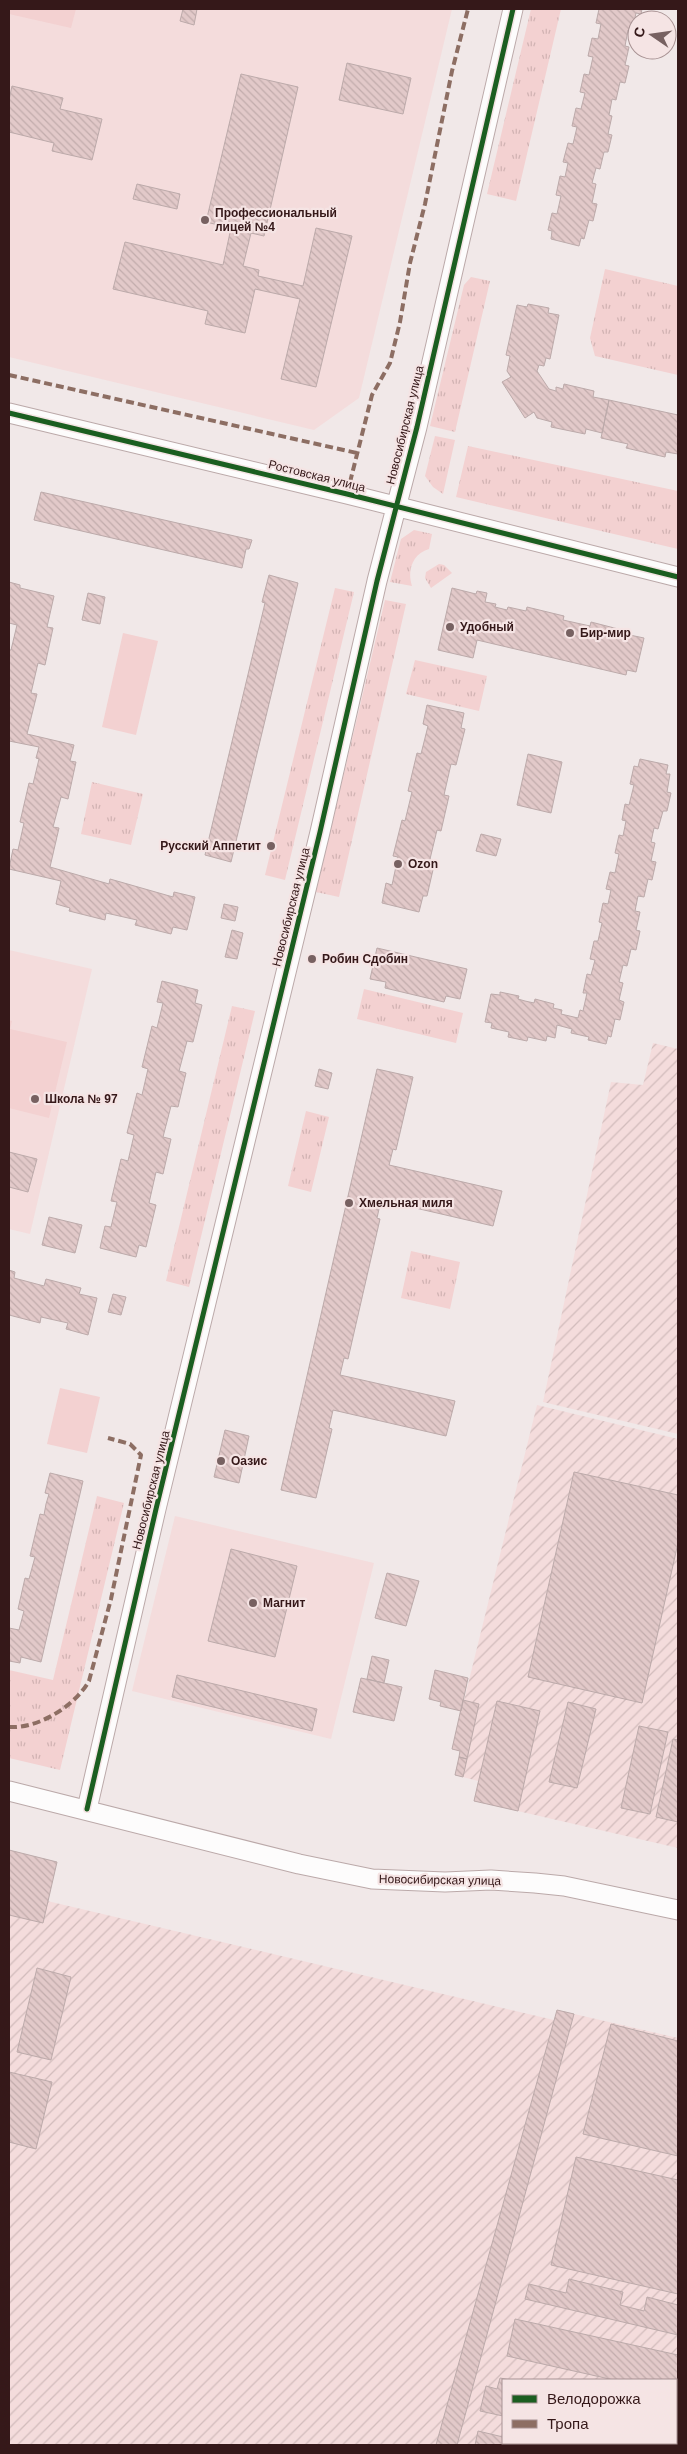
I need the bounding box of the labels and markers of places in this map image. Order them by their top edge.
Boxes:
place label: Профессиональный лицей №4 [215,206,337,234]
marker: Профессиональный лицей №4 [199,214,211,226]
place label: Удобный [460,620,514,634]
marker: Удобный [444,621,456,633]
place label: Бир-мир [580,626,631,640]
marker: Бир-мир [564,627,576,639]
place label: Русский Аппетит [160,839,261,853]
marker: Русский Аппетит [265,840,277,852]
place label: Ozon [408,857,438,871]
marker: Ozon [392,858,404,870]
place label: Робин Сдобин [322,952,408,966]
marker: Робин Сдобин [306,953,318,965]
place label: Школа № 97 [45,1092,118,1106]
marker: Школа № 97 [29,1093,41,1105]
place label: Хмельная миля [359,1196,453,1210]
marker: Хмельная миля [343,1197,355,1209]
place label: Оазис [231,1454,267,1468]
marker: Оазис [215,1455,227,1467]
place label: Магнит [263,1596,305,1610]
marker: Магнит [247,1597,259,1609]

